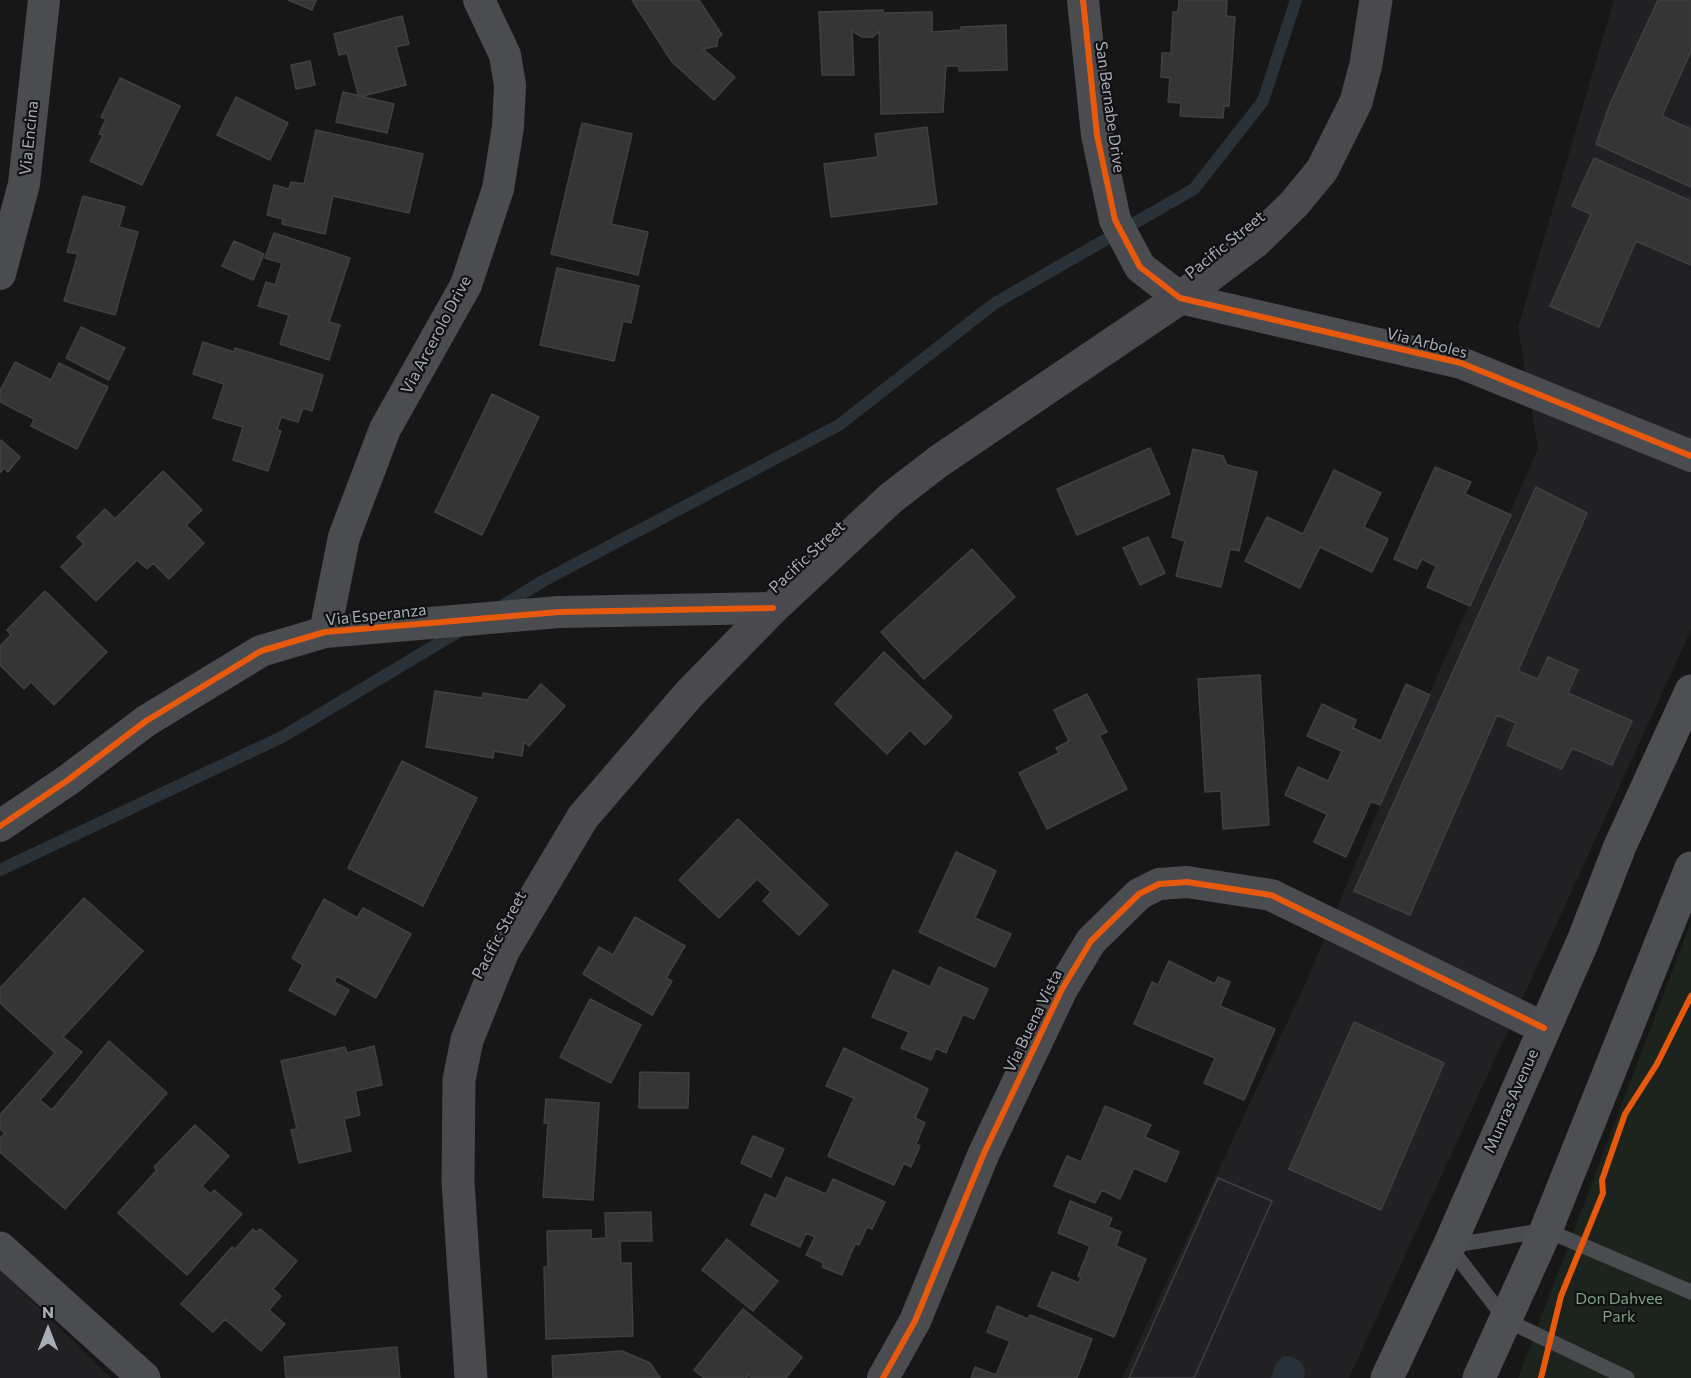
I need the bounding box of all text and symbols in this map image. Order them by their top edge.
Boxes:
street label: San Bernabe Drive [1091,40,1129,174]
street label: Via Encina [16,100,42,176]
street label: Pacific Street [1181,207,1269,283]
street label: Via Arcerolo Drive [397,273,475,397]
street label: Via Arboles [1385,324,1469,362]
street label: Pacific Street [765,517,849,597]
street label: Via Esperanza [325,600,427,630]
street label: Pacific Street [468,888,530,982]
street label: Via Buena Vista [1000,966,1066,1076]
street label: Munras Avenue [1480,1046,1542,1156]
park label: Don Dahvee Park [1575,1289,1663,1327]
north arrow [18,1300,78,1360]
text: N [42,1302,54,1321]

